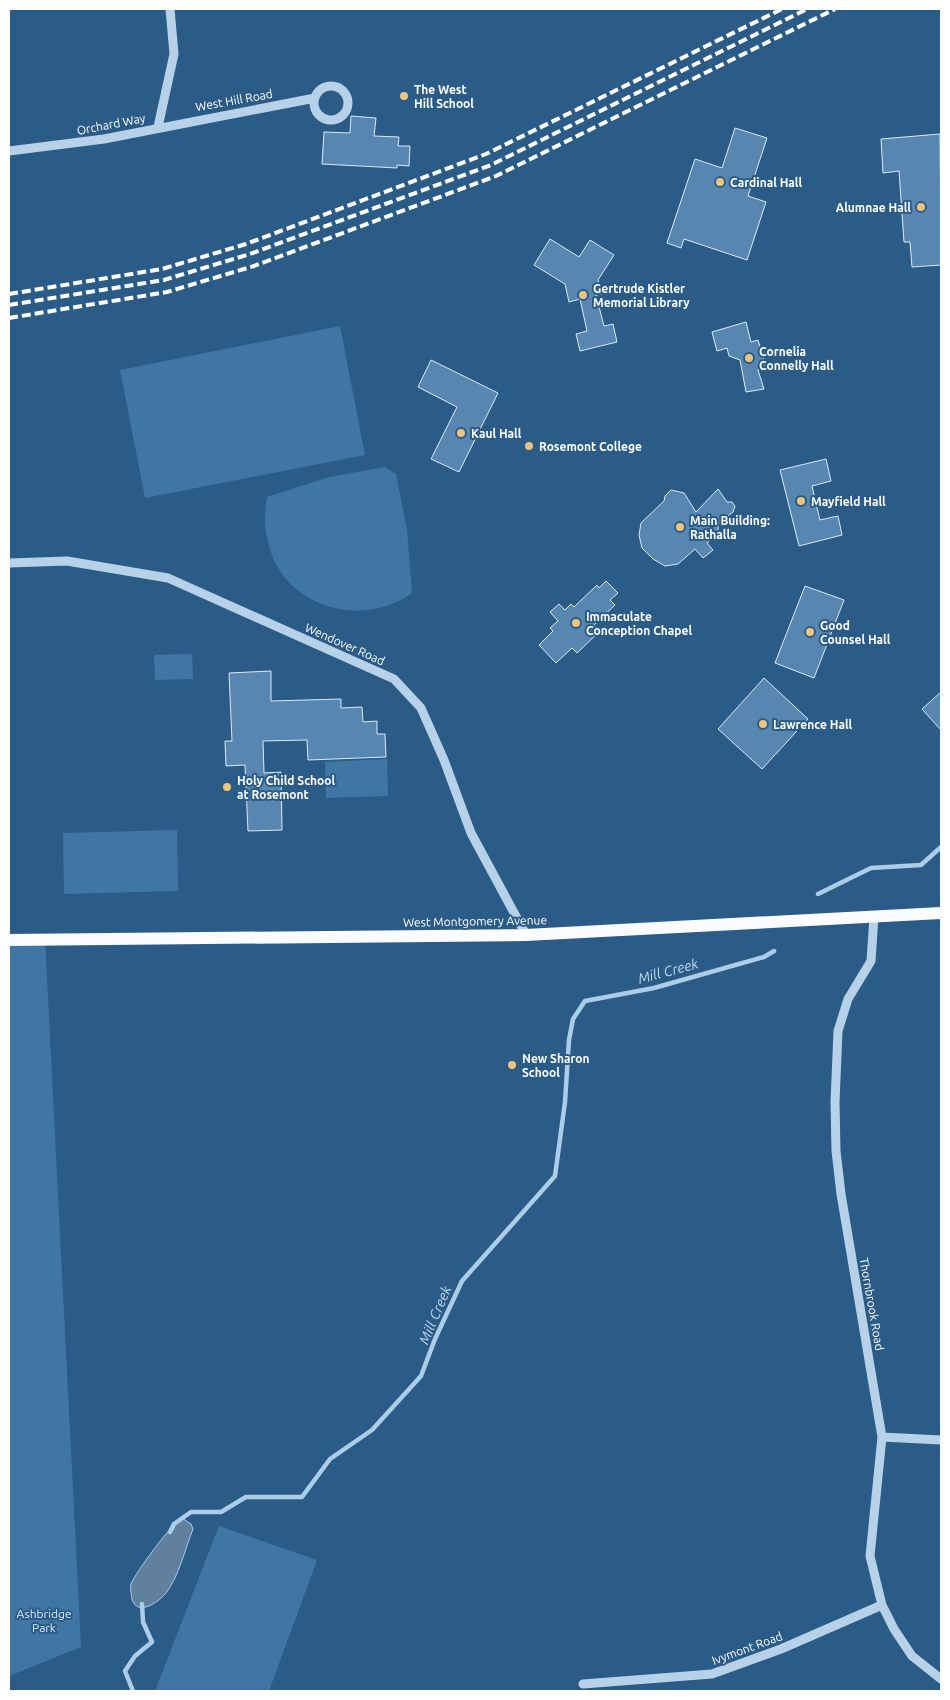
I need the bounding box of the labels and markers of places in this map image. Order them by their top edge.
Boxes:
place label: The West Hill School [414,83,474,110]
marker: The West Hill School [398,90,410,102]
marker: Cardinal Hall [714,176,726,188]
place label: Cardinal Hall [730,176,803,189]
place label: Alumnae Hall [836,201,911,214]
marker: Alumnae Hall [915,201,927,213]
place label: Gertrude Kistler Memorial Library [593,282,690,309]
marker: Gertrude Kistler Memorial Library [577,289,589,301]
place label: Cornelia Connelly Hall [759,345,834,372]
marker: Cornelia Connelly Hall [743,352,755,364]
marker: Kaul Hall [455,427,467,439]
place label: Kaul Hall [471,427,522,440]
marker: Rosemont College [523,440,535,452]
place label: Rosemont College [539,440,642,453]
marker: Mayfield Hall [795,495,807,507]
place label: Mayfield Hall [811,495,886,508]
place label: Main Building: Rathalla [690,514,770,541]
marker: Main Building: Rathalla [674,521,686,533]
place label: Immaculate Conception Chapel [586,610,692,637]
marker: Immaculate Conception Chapel [570,617,582,629]
place label: Good Counsel Hall [820,619,891,646]
marker: Good Counsel Hall [804,626,816,638]
marker: Lawrence Hall [757,718,769,730]
place label: Lawrence Hall [773,718,853,731]
place label: Holy Child School at Rosemont [237,774,336,801]
marker: Holy Child School at Rosemont [221,781,233,793]
place label: New Sharon School [522,1052,590,1079]
marker: New Sharon School [506,1059,518,1071]

